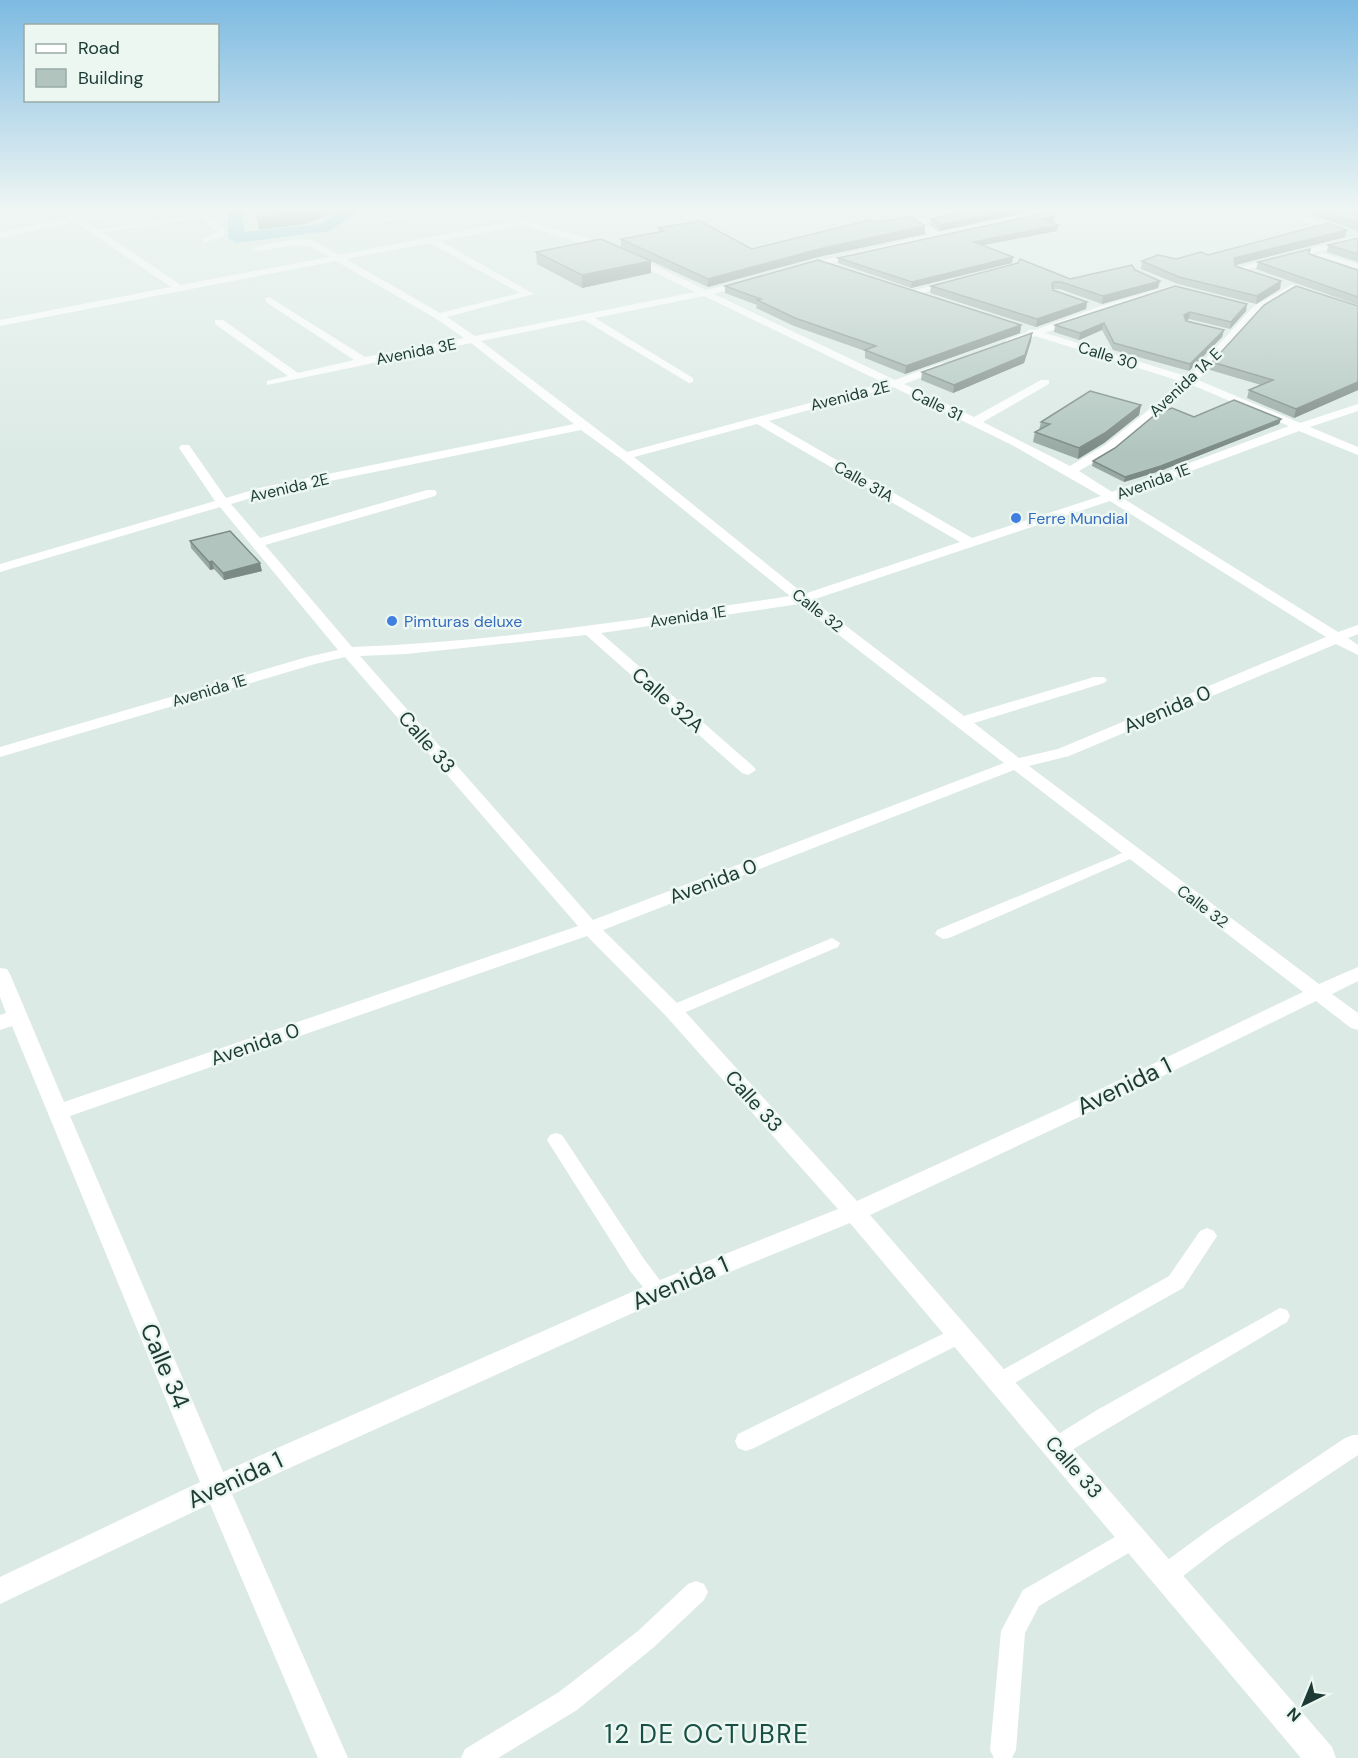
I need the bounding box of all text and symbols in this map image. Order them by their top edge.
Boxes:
legend [24,24,219,102]
text: Road [78,36,120,60]
text: Building [78,66,143,90]
street label: Avenida 3E [374,333,458,370]
street label: Calle 30 [1076,337,1140,374]
street label: Avenida 1A E [1145,343,1226,421]
street label: Avenida 2E [808,375,892,415]
street label: Calle 31 [908,383,966,426]
street label: Calle 31A [830,456,898,507]
street label: Avenida 1E [1113,458,1193,505]
street label: Avenida 2E [247,468,331,507]
place label: Ferre Mundial [1028,508,1128,529]
marker: Ferre Mundial [1009,511,1023,525]
street label: Calle 32 [788,584,848,637]
street label: Avenida 1E [648,601,728,632]
place label: Pimturas deluxe [404,611,522,632]
marker: Pimturas deluxe [385,614,399,628]
street label: Calle 32A [626,662,710,738]
street label: Avenida 1E [169,669,249,712]
street label: Avenida 0 [1119,679,1215,739]
street label: Calle 33 [393,705,461,779]
street label: Avenida 0 [665,852,761,910]
street label: Calle 32 [1173,880,1233,933]
street label: Avenida 0 [207,1017,303,1071]
street label: Avenida 1 [1071,1049,1176,1122]
street label: Calle 33 [719,1065,789,1137]
street label: Avenida 1 [627,1248,733,1317]
street label: Calle 34 [134,1318,197,1413]
street label: Calle 33 [1040,1430,1108,1504]
street label: Avenida 1 [182,1444,288,1515]
north arrow [1274,1674,1334,1734]
text: N [1283,1703,1306,1726]
district label: 12 DE OCTUBRE [605,1717,809,1751]

